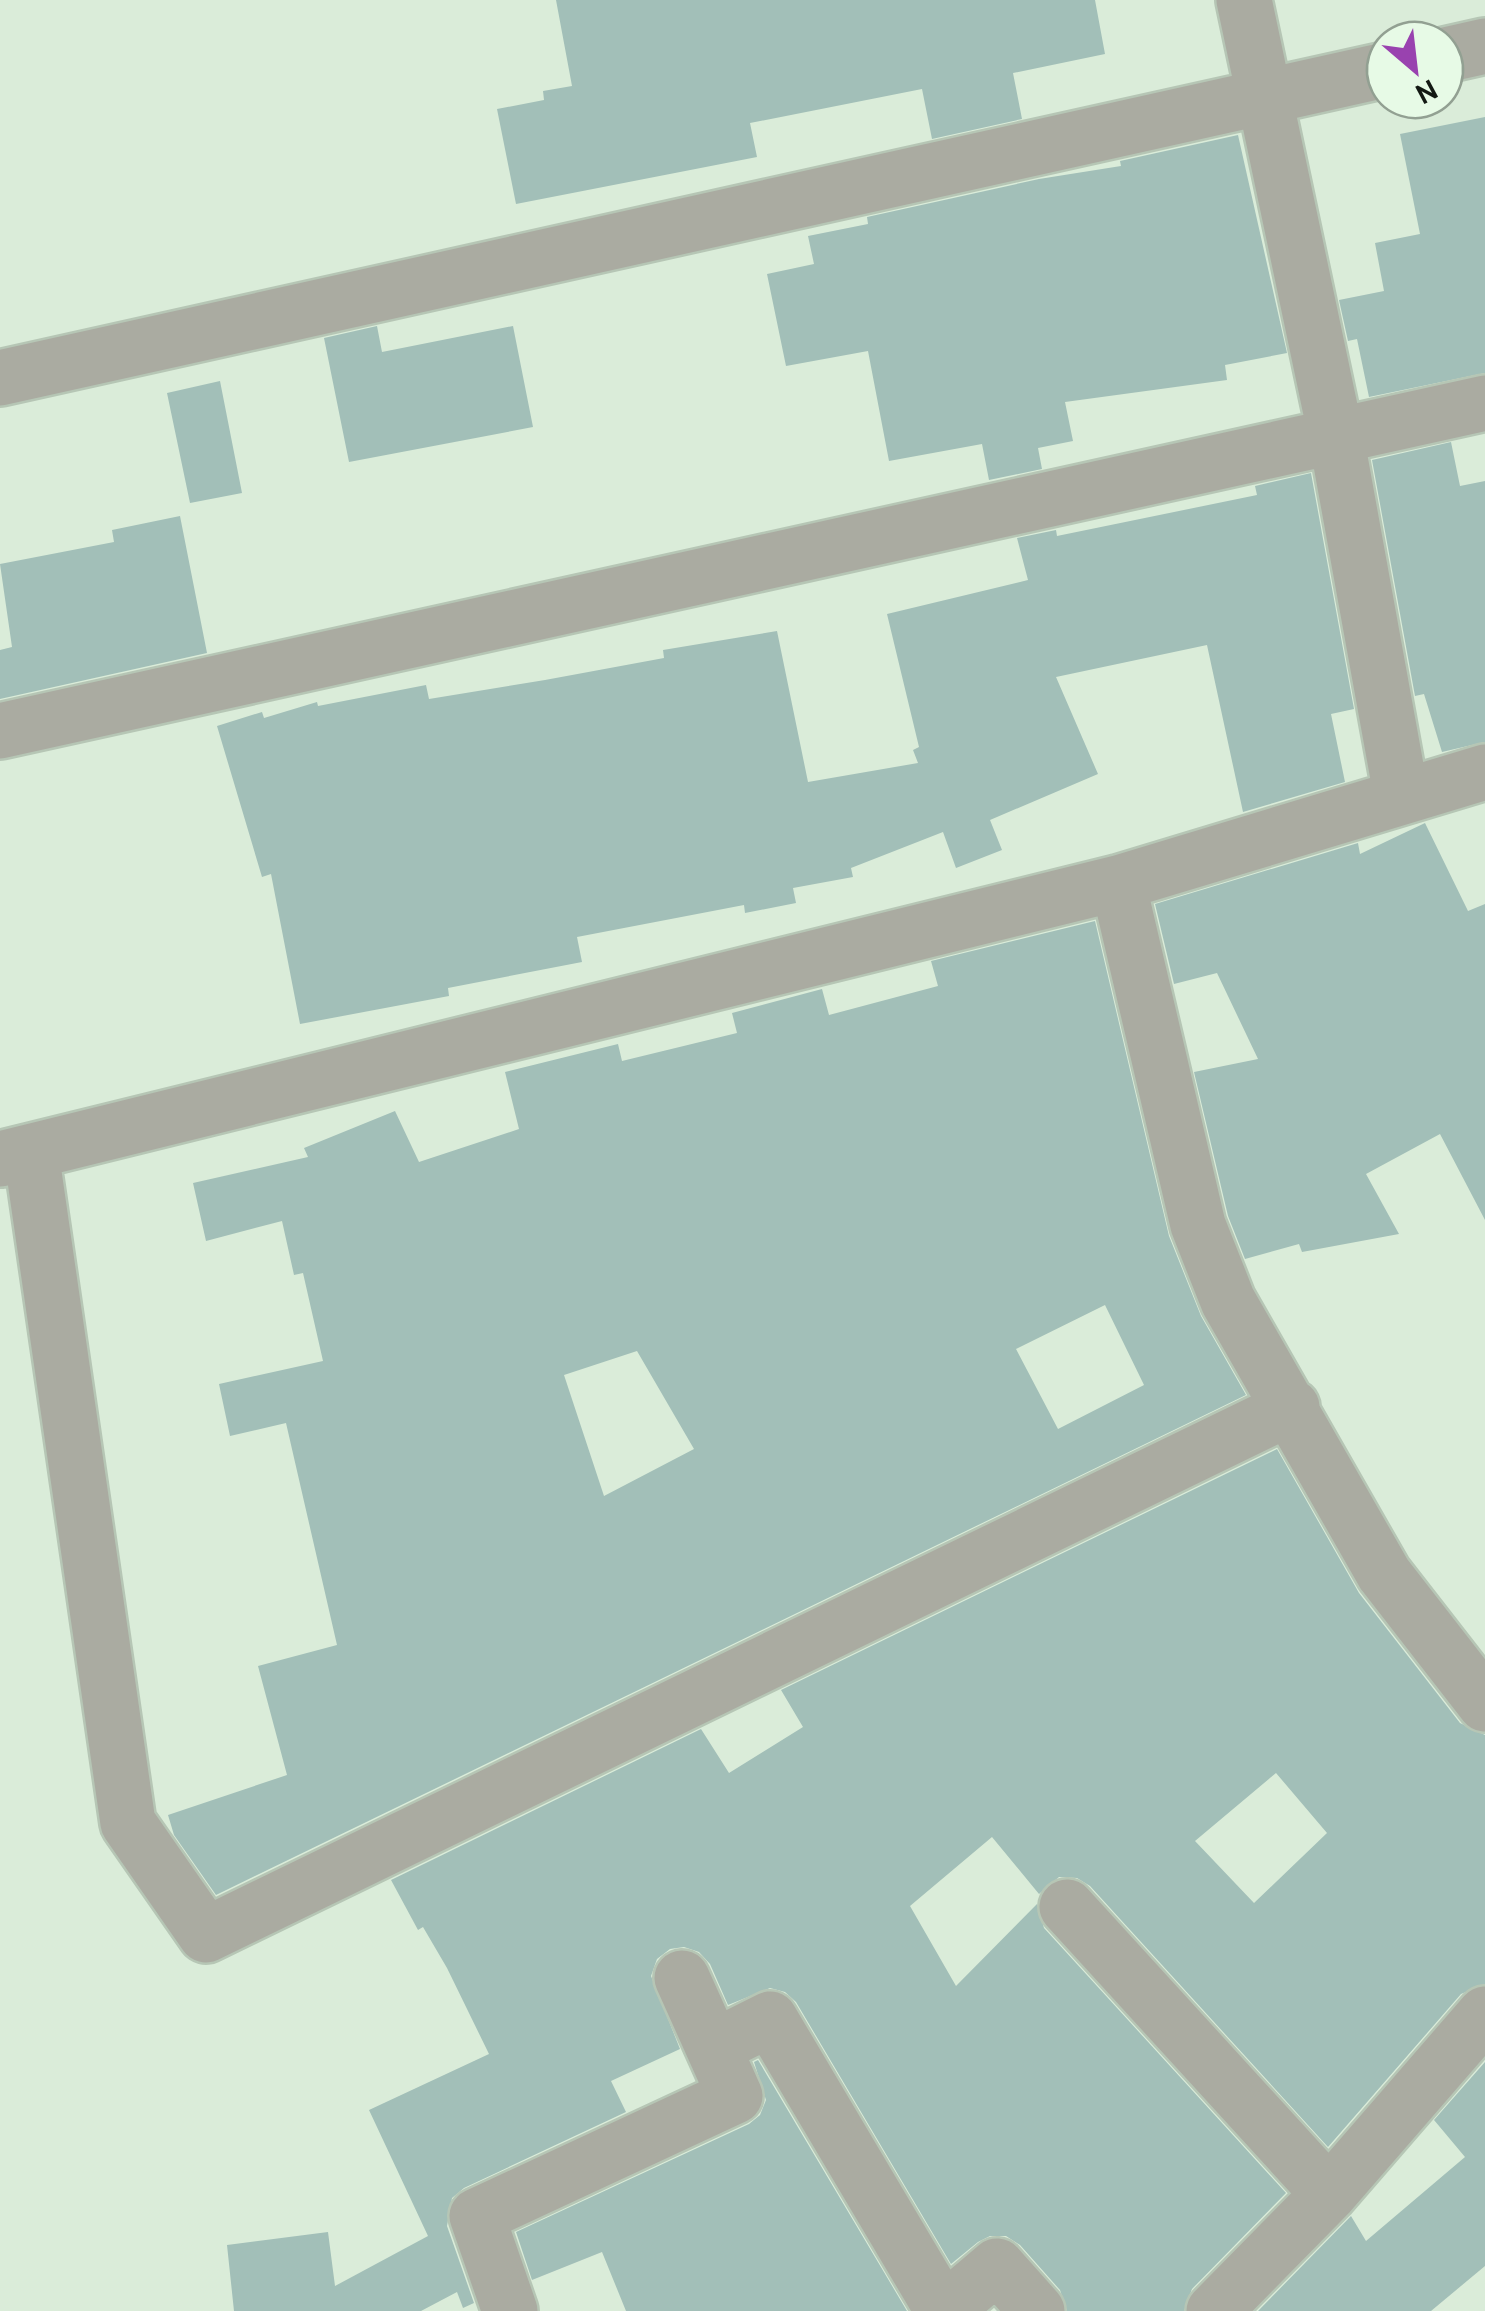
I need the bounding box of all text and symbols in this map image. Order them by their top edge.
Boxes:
north arrow [1365,20,1465,120]
text: N [1410,72,1443,112]

